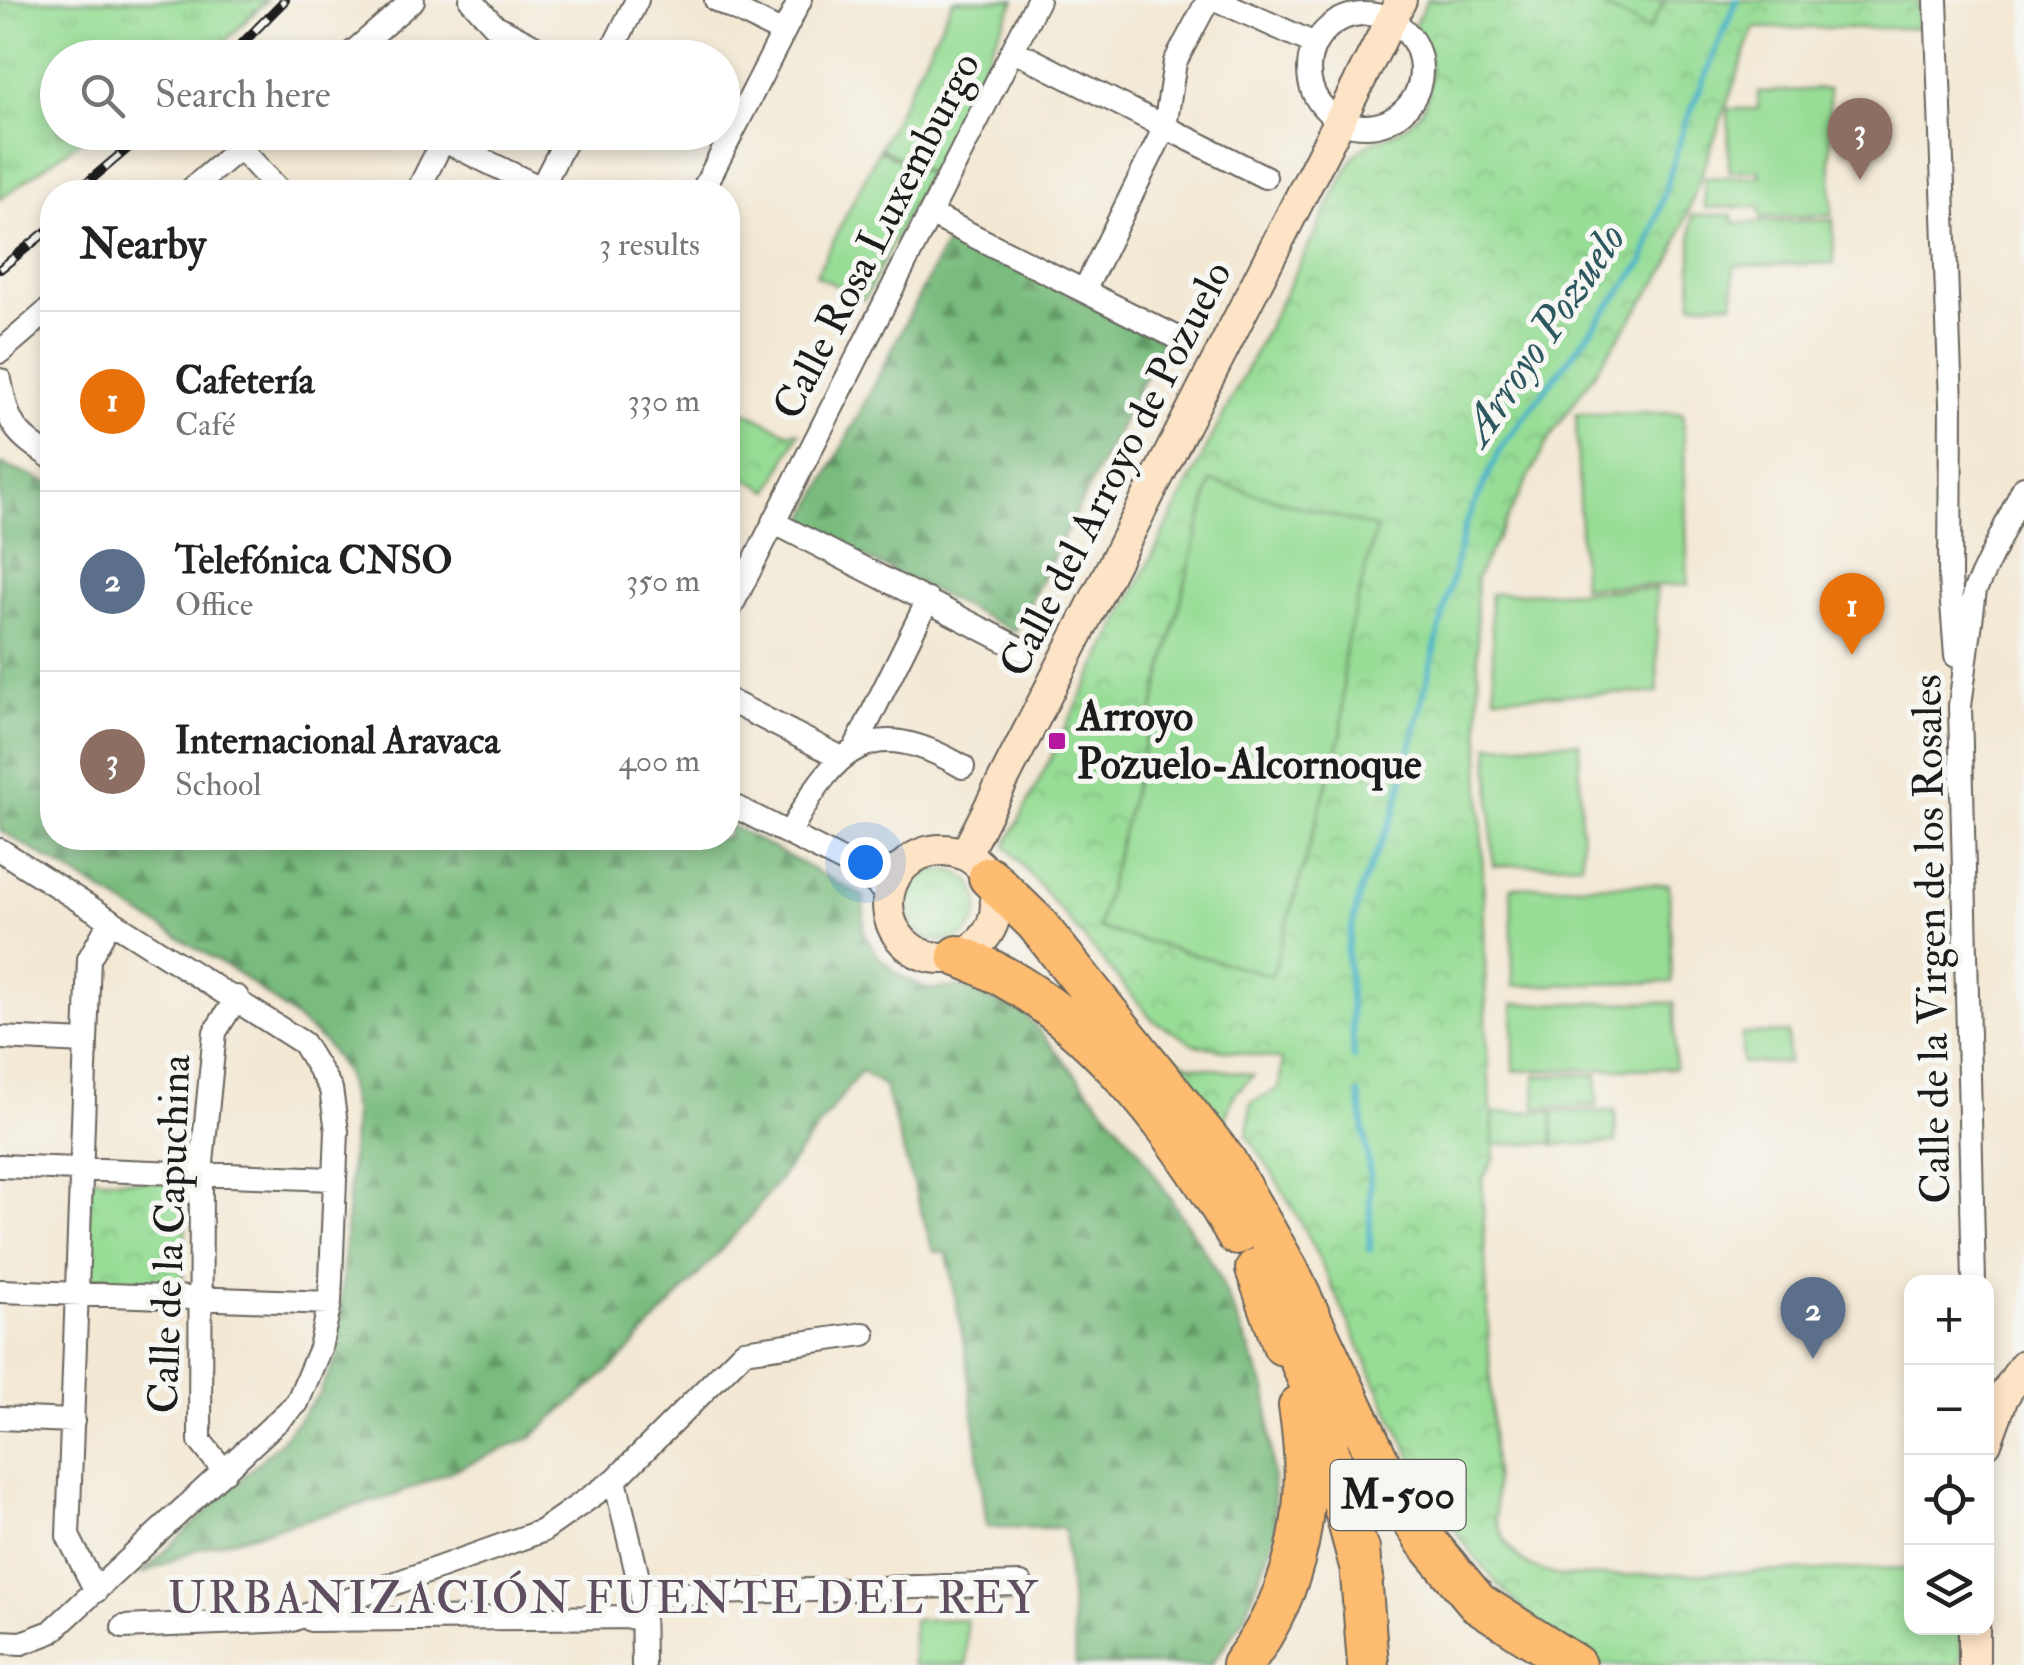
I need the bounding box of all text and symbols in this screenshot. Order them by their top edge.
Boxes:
search box [40,40,740,150]
street label: Calle Rosa Luxemburgo [762,44,992,428]
icon: search [75,68,130,123]
text: Search here [155,71,331,119]
pin: 3 [1828,98,1892,180]
water label: Arroyo Pozuelo [1447,213,1639,459]
text: Nearby [80,219,206,271]
text: 3 results [599,225,700,265]
street label: Calle del Arroyo de Pozuelo [989,252,1243,686]
text: Cafetería [175,357,314,405]
text: 1 [107,381,118,421]
text: 330 m [627,381,700,421]
text: Café [175,405,235,445]
text: Telefónica CNSO [175,537,453,585]
text: 2 [104,561,121,601]
text: 350 m [626,561,700,601]
pin: 1 [1820,572,1884,655]
text: Office [175,585,253,625]
street label: Calle de la Virgen de los Rosales [1901,674,1963,1204]
place label: Arroyo Pozuelo-Alcornoque [1075,691,1422,791]
text: Internacional Aravaca [175,717,500,765]
marker: Arroyo Pozuelo-Alcornoque [1046,730,1068,752]
text: 3 [106,741,119,781]
text: 400 m [618,741,700,781]
text: School [175,765,261,805]
your location [840,837,891,888]
street label: Calle de la Capuchina [138,1053,202,1414]
map controls [1904,1275,1994,1635]
button: + [1904,1275,1994,1365]
pin: 2 [1780,1276,1846,1359]
button: − [1904,1365,1994,1455]
button: locate [1904,1455,1994,1545]
road number: M-500 [1330,1460,1466,1530]
button: layers [1904,1545,1994,1635]
district label: URBANIZACIÓN FUENTE DEL REY [168,1570,1040,1627]

